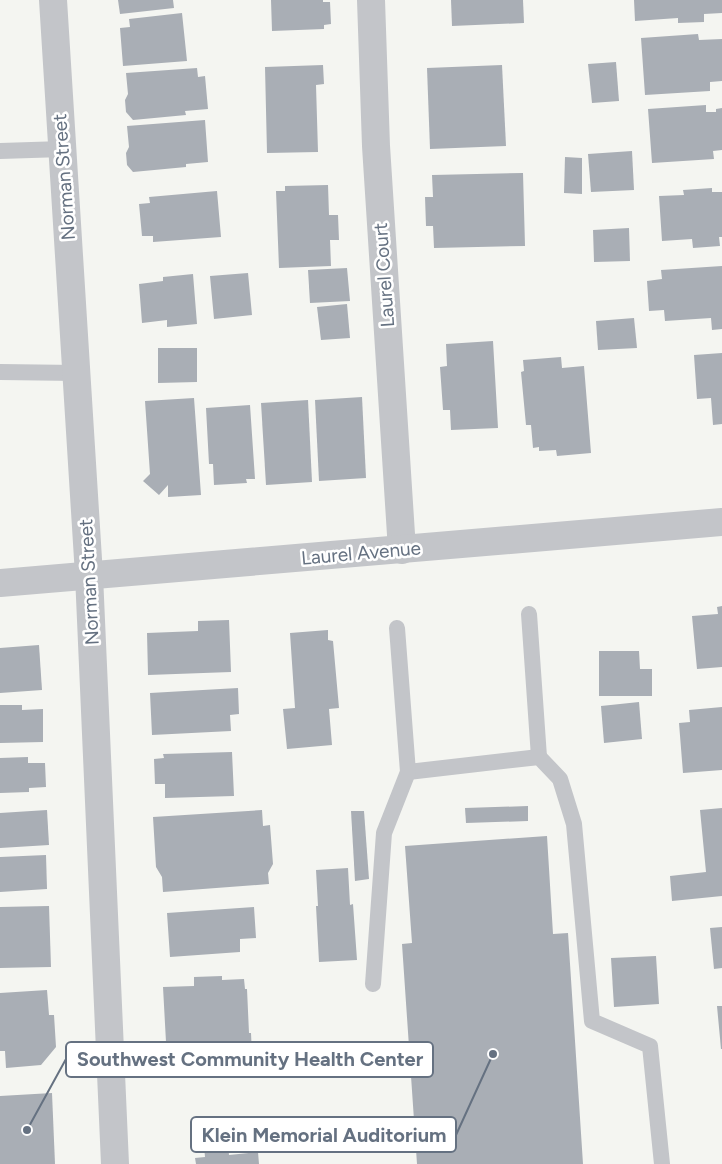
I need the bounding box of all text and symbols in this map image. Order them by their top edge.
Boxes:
street label: Norman Street [48,113,80,241]
street label: Laurel Court [369,222,399,328]
street label: Norman Street [74,518,104,646]
street label: Laurel Avenue [300,536,422,570]
callout: Southwest Community Health Center [66,1042,433,1077]
text: Southwest Community Health Center [77,1047,424,1071]
callout: Klein Memorial Auditorium [191,1117,456,1152]
text: Klein Memorial Auditorium [202,1123,447,1147]

